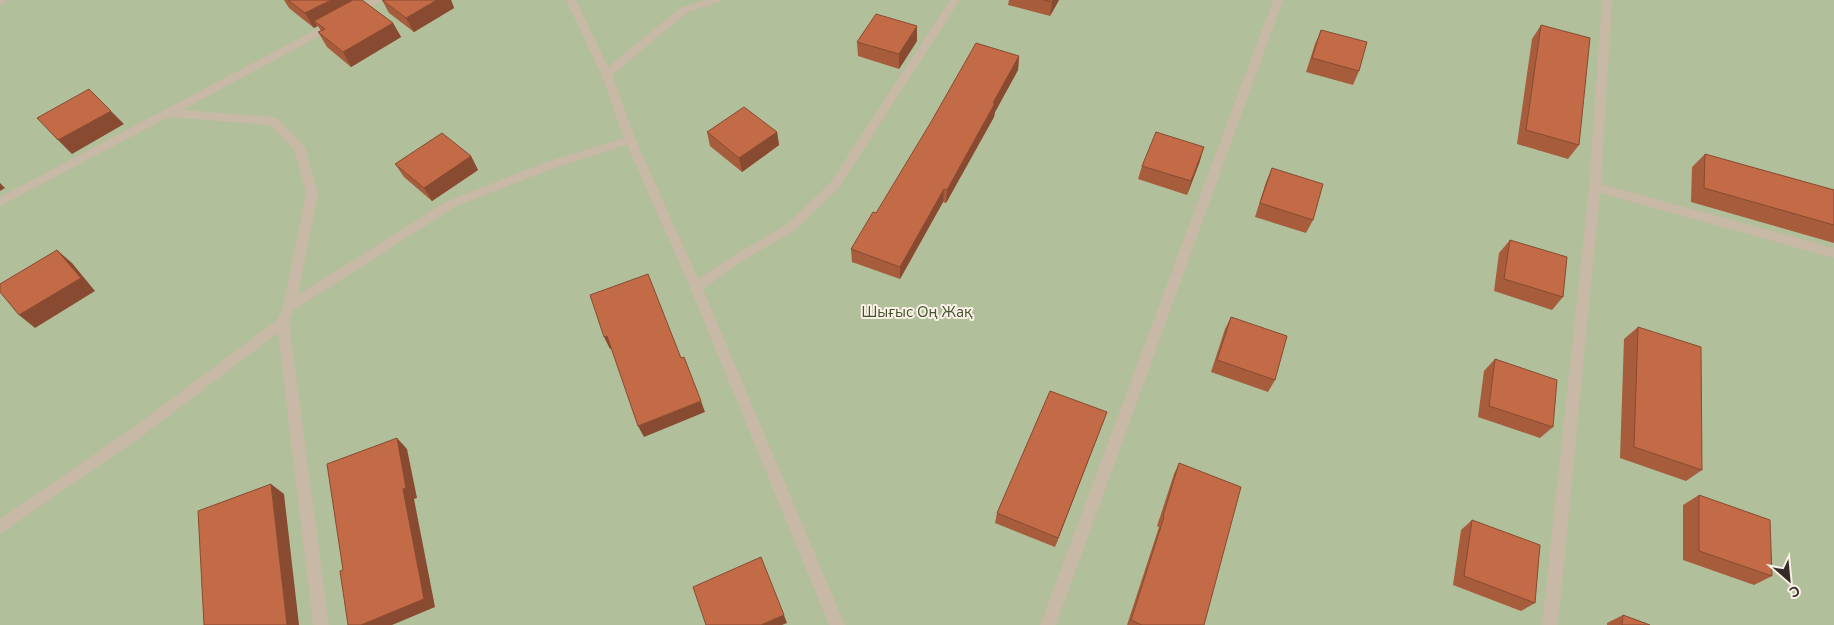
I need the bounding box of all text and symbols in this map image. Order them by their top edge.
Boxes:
park label: Шығыс Оң Жақ [862,302,973,322]
north arrow [1764,555,1814,605]
text: С [1786,581,1803,602]

